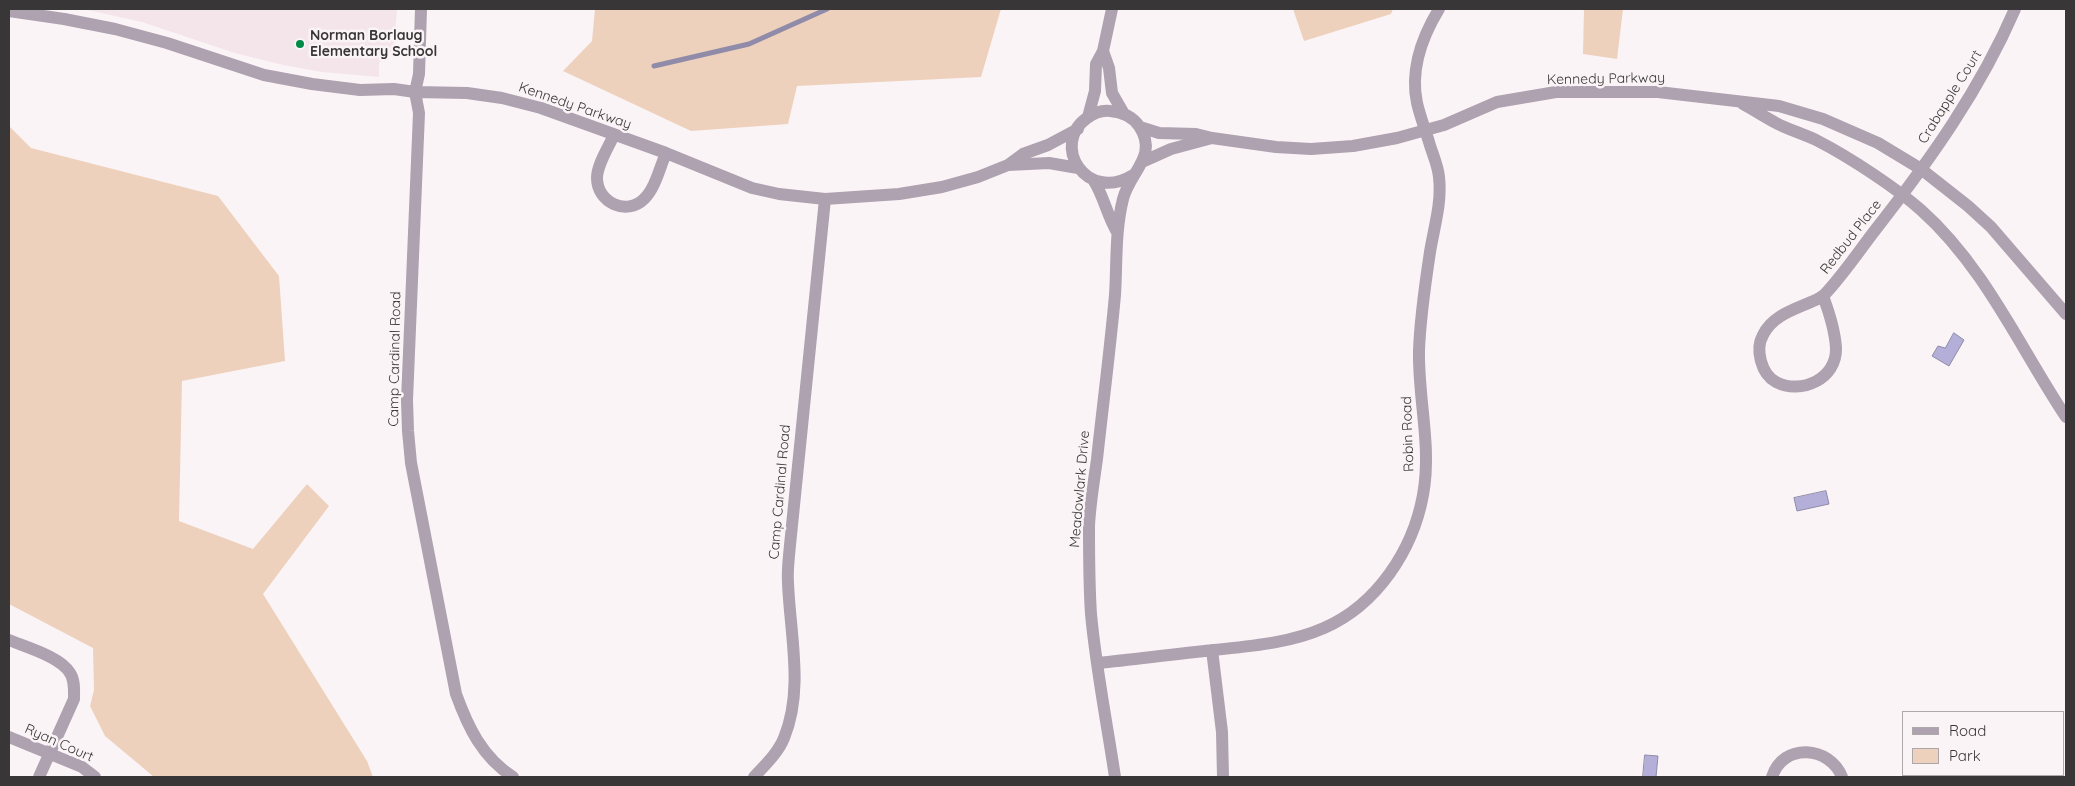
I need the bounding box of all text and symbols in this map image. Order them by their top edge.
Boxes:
place label: Norman Borlaug Elementary School [310,28,437,60]
marker: Norman Borlaug Elementary School [294,38,306,50]
street label: Crabapple Court [1914,47,1986,147]
street label: Kennedy Parkway [1547,70,1665,88]
street label: Kennedy Parkway [516,79,634,133]
street label: Redbud Place [1817,196,1885,278]
street label: Camp Cardinal Road [385,291,405,427]
street label: Robin Road [1398,396,1418,472]
street label: Camp Cardinal Road [766,424,794,560]
street label: Meadowlark Drive [1067,430,1093,548]
legend [1902,711,2065,776]
street label: Ryan Court [22,720,96,766]
text: Road [1949,721,1986,740]
text: Park [1949,746,1981,765]

